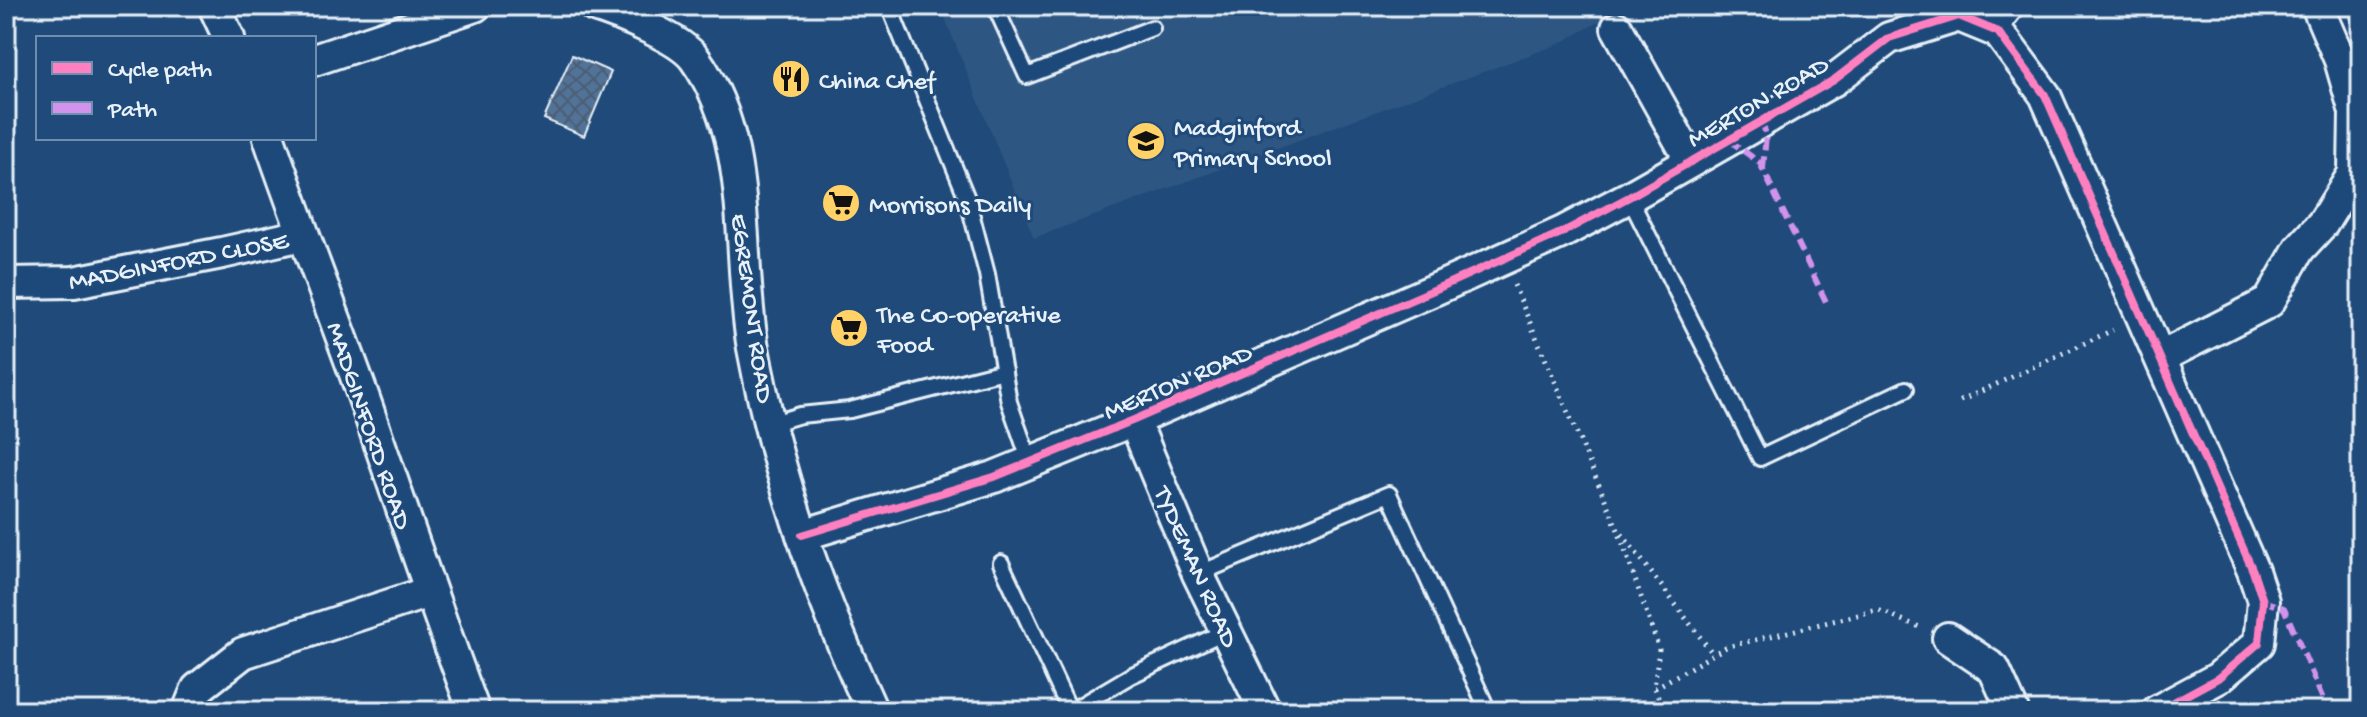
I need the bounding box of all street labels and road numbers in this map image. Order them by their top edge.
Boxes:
street label: MERTON ROAD [1683,51,1836,157]
street label: EGREMONT ROAD [721,212,778,405]
street label: MADGINFORD CLOSE [66,227,292,300]
street label: MADGINFORD ROAD [317,319,417,534]
street label: MERTON ROAD [1100,339,1258,429]
street label: TYDEMAN ROAD [1144,481,1243,653]

